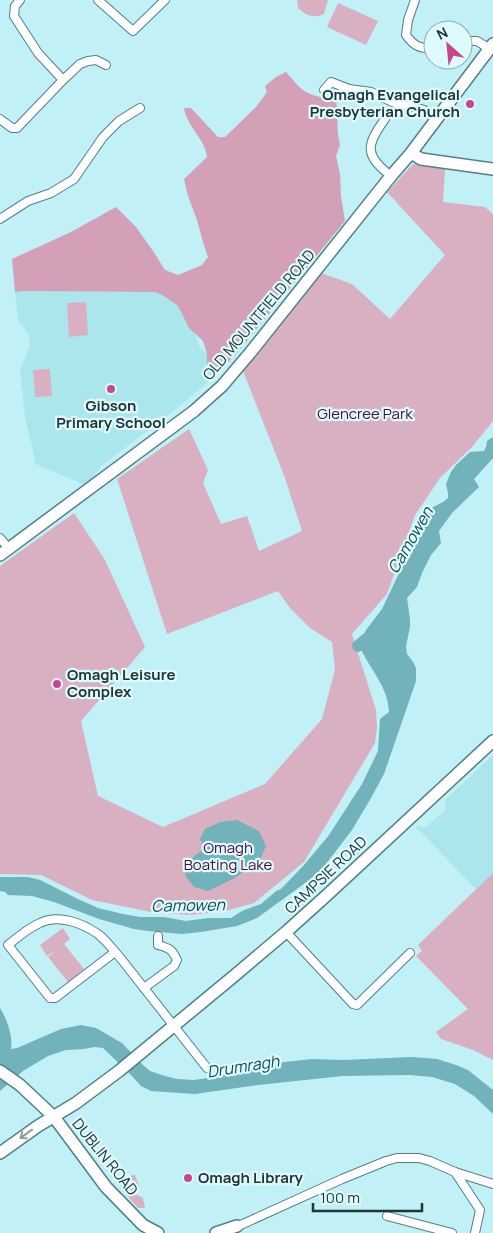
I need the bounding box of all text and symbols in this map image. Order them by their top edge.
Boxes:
north arrow [423,20,473,70]
text: N [433,22,451,44]
place label: Omagh Evangelical Presbyterian Church [310,84,460,122]
marker: Omagh Evangelical Presbyterian Church [464,98,476,110]
street label: OLD MOUNTFIELD ROAD [198,245,320,385]
marker: Gibson Primary School [105,383,117,395]
place label: Gibson Primary School [56,395,166,433]
park label: Glencree Park [317,403,413,424]
water label: Camowen [382,502,438,577]
place label: Omagh Leisure Complex [67,664,176,702]
marker: Omagh Leisure Complex [51,678,63,690]
street label: CAMPSIE ROAD [280,831,371,918]
park label: Omagh Boating Lake [184,837,273,875]
water label: Camowen [151,893,225,917]
water label: Drumragh [205,1049,281,1083]
street label: DUBLIN ROAD [68,1114,143,1200]
one-way arrow [19,1129,33,1139]
place label: Omagh Library [198,1167,304,1188]
marker: Omagh Library [182,1172,194,1184]
scale bar [313,1180,422,1212]
text: 100 m [320,1187,360,1208]

